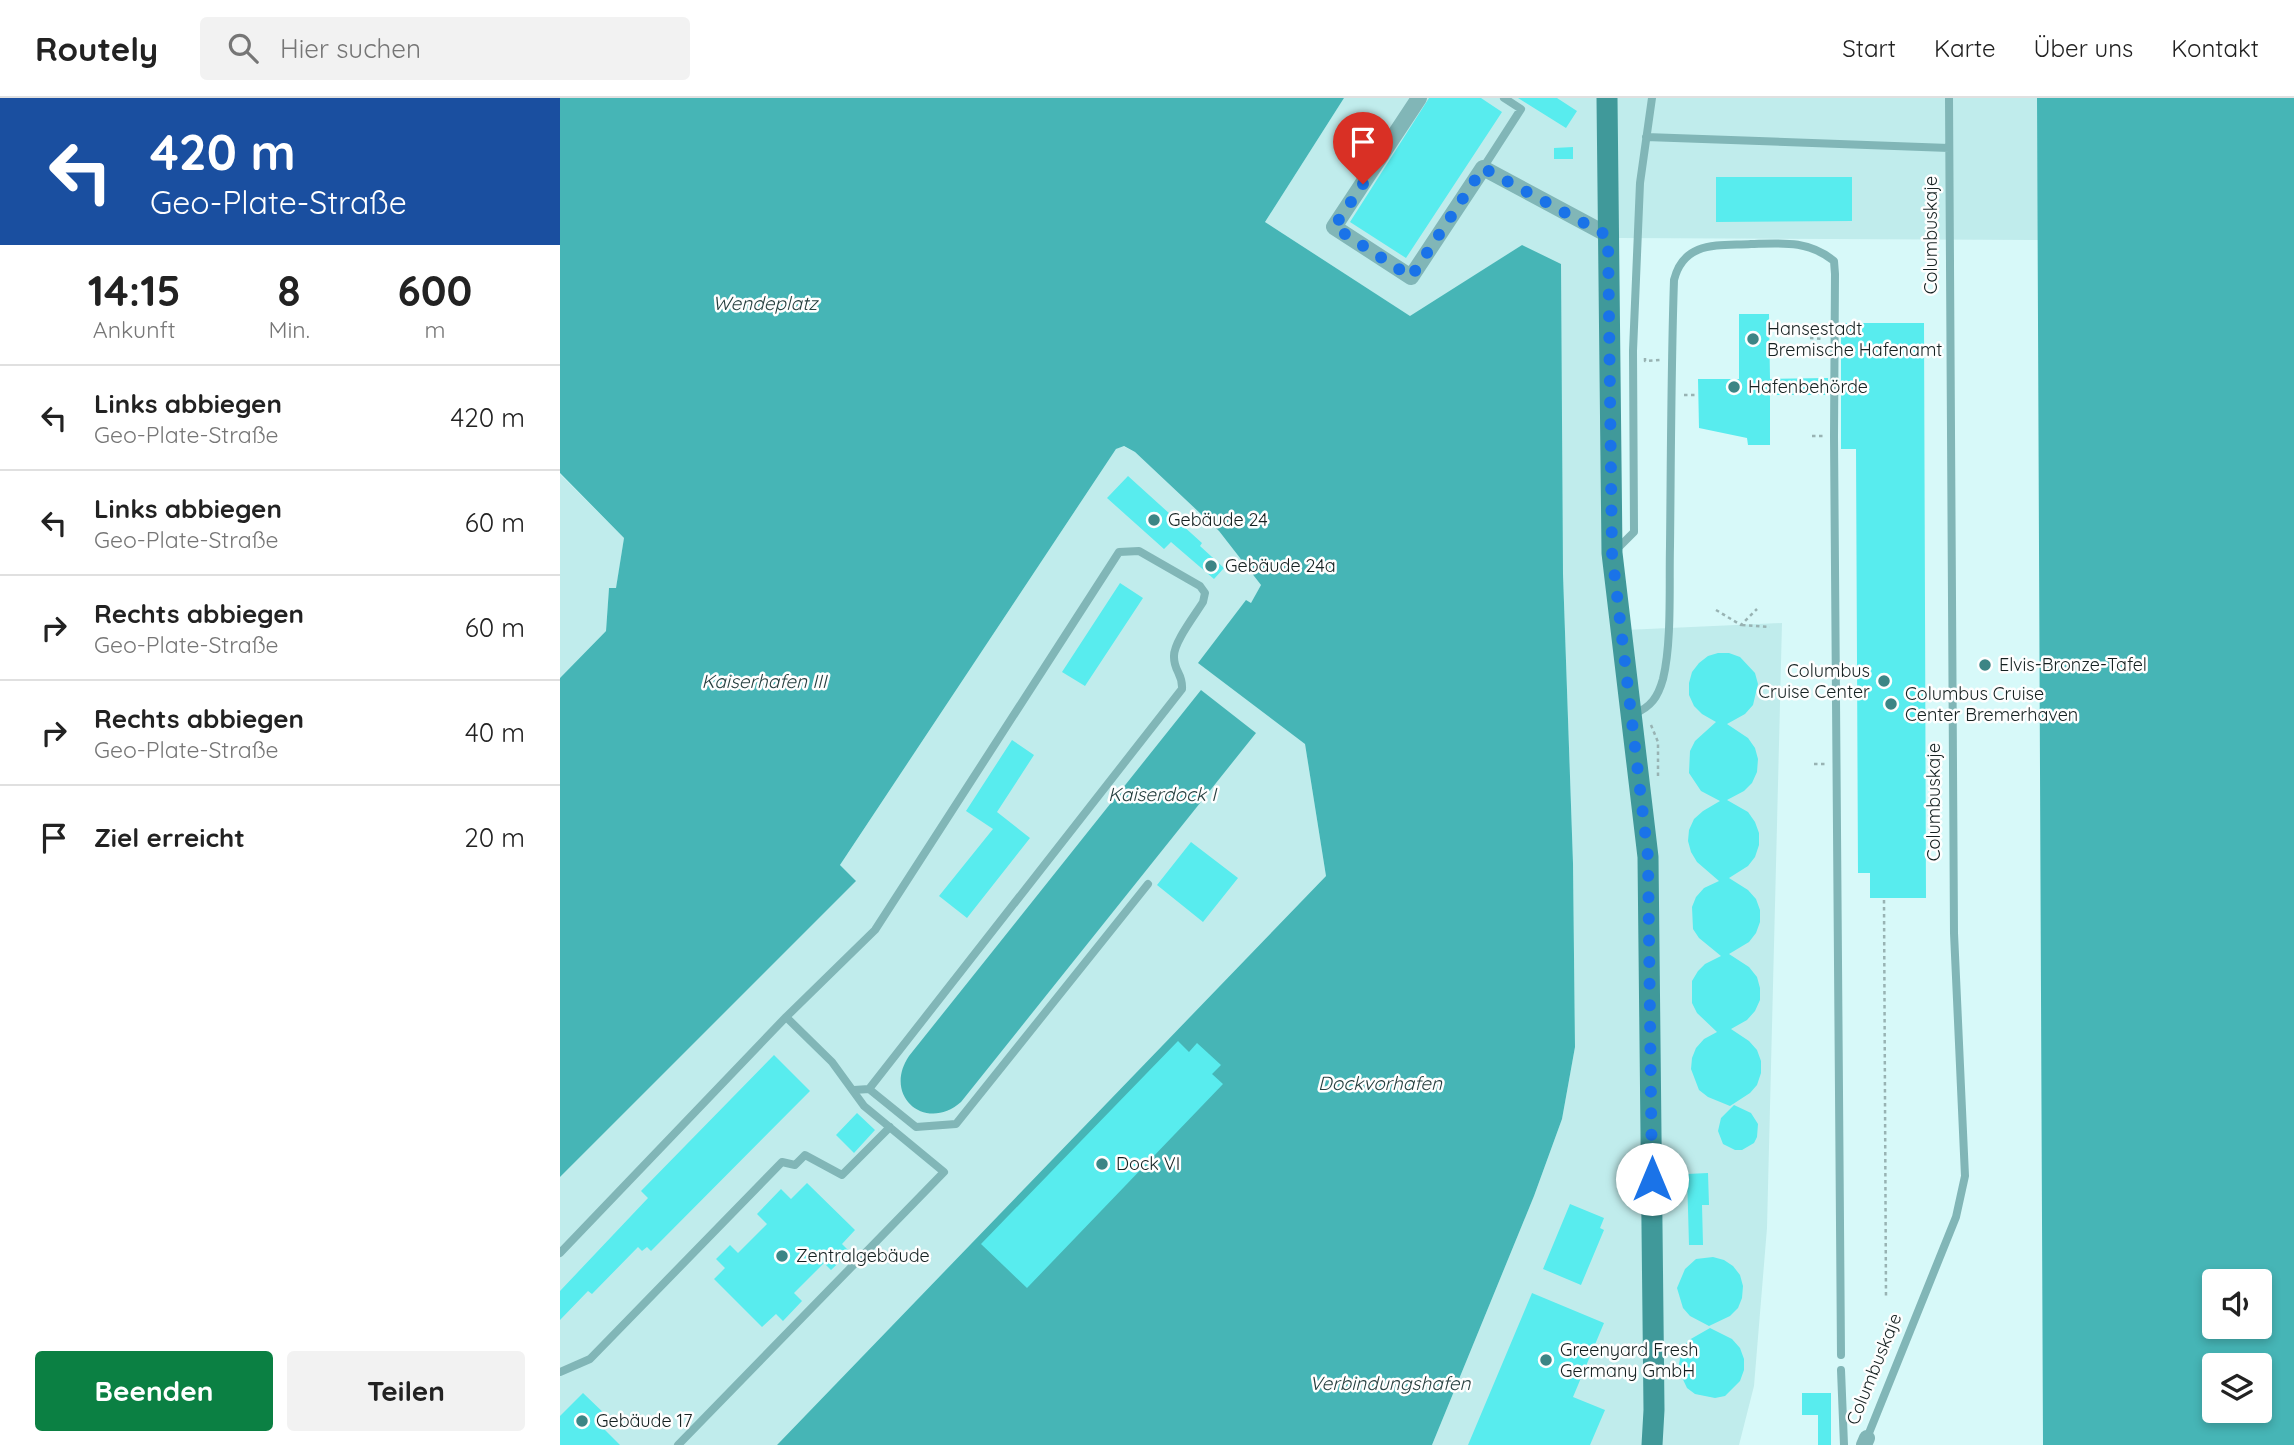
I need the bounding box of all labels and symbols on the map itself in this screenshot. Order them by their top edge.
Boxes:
pin [1333,112,1393,184]
street label: Columbuskaje [1919,176,1942,294]
water label: Wendeplatz [713,291,819,315]
place label: Hansestadt Bremische Hafenamt [1767,317,1942,361]
marker: Hansestadt Bremische Hafenamt [1745,331,1761,347]
place label: Hafenbehörde [1748,375,1868,398]
marker: Hafenbehörde [1726,379,1742,395]
place label: Gebäude 24 [1168,508,1268,531]
marker: Gebäude 24 [1146,512,1162,528]
place label: Gebäude 24a [1225,554,1336,577]
marker: Gebäude 24a [1203,558,1219,574]
place label: Elvis-Bronze-Tafel [1999,653,2147,676]
marker: Elvis-Bronze-Tafel [1977,657,1993,673]
place label: Columbus Cruise Center [1758,659,1870,703]
water label: Kaiserhafen III [702,669,829,693]
marker: Columbus Cruise Center [1876,673,1892,689]
place label: Columbus Cruise Center Bremerhaven [1905,682,2078,726]
marker: Columbus Cruise Center Bremerhaven [1883,696,1899,712]
street label: Columbuskaje [1922,743,1945,861]
water label: Kaiserdock I [1108,782,1218,806]
water label: Dockvorhafen [1318,1071,1443,1095]
position arrow [1615,1142,1689,1216]
place label: Dock VI [1116,1152,1180,1175]
marker: Dock VI [1094,1156,1110,1172]
place label: Zentralgebäude [796,1244,930,1267]
marker: Zentralgebäude [774,1248,790,1264]
street label: Columbuskaje [1841,1310,1906,1428]
place label: Greenyard Fresh Germany GmbH [1560,1338,1699,1382]
marker: Greenyard Fresh Germany GmbH [1538,1352,1554,1368]
water label: Verbindungshafen [1309,1371,1472,1395]
place label: Gebäude 17 [596,1409,692,1432]
marker: Gebäude 17 [574,1413,590,1429]

